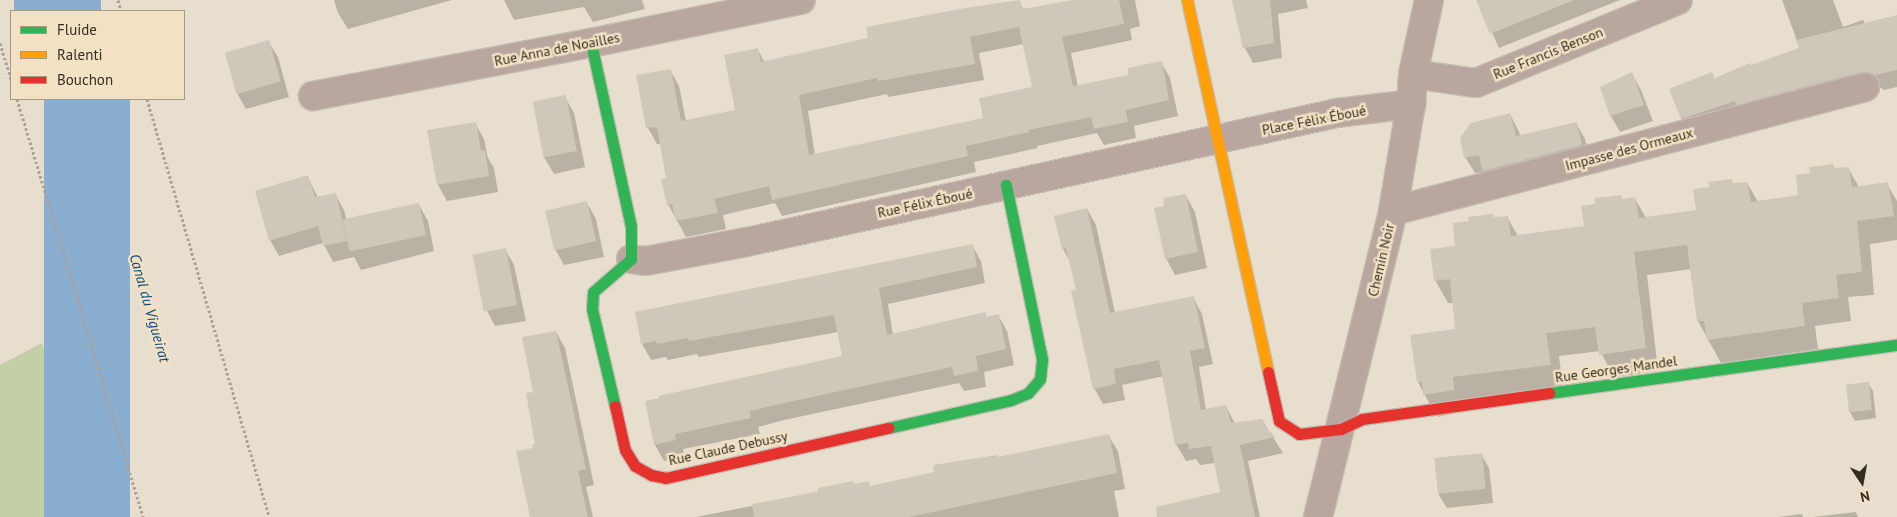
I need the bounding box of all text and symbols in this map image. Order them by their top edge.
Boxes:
legend [10,10,185,100]
text: Fluide [57,20,97,39]
street label: Rue Francis Benson [1491,23,1605,83]
street label: Rue Anna de Noailles [493,29,621,69]
text: Ralenti [57,45,103,64]
text: Bouchon [57,70,113,89]
street label: Place Félix Éboué [1260,102,1368,138]
street label: Impasse des Ormeaux [1563,124,1695,174]
street label: Rue Félix Éboué [876,185,974,221]
street label: Chemin Noir [1364,222,1398,298]
water label: Canal du Vigueirat [126,252,174,364]
street label: Rue Georges Mandel [1554,352,1678,386]
street label: Rue Claude Debussy [667,427,789,469]
north arrow [1837,457,1887,507]
text: N [1859,487,1871,506]

